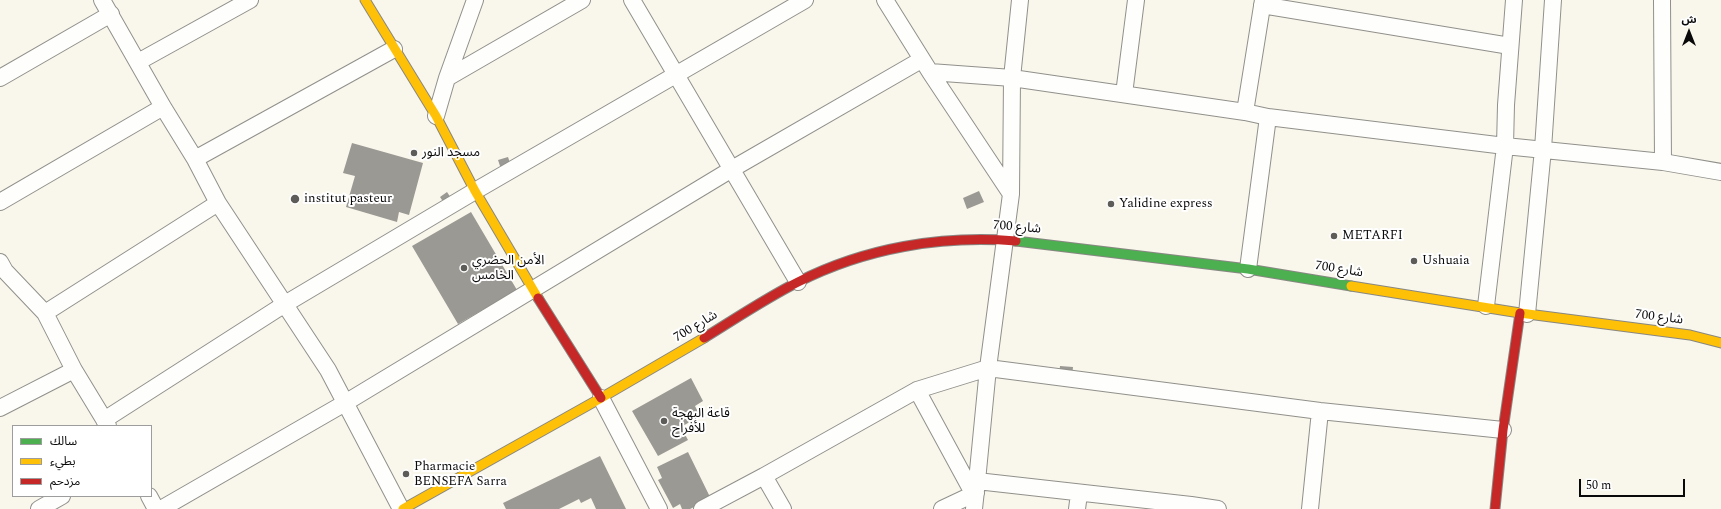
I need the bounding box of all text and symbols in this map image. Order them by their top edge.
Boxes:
text: ش [1681,11,1697,28]
north arrow [1669,12,1709,52]
place label: مسجد النور [422,145,480,161]
marker: مسجد النور [409,148,419,158]
place label: institut pasteur [304,191,392,207]
marker: institut pasteur [289,193,301,205]
place label: Yalidine express [1119,196,1213,212]
marker: Yalidine express [1106,199,1116,209]
street label: شارع 700 [992,218,1042,238]
place label: METARFI [1342,228,1403,244]
marker: METARFI [1329,231,1339,241]
place label: الأمن الحضري الخامس [472,253,544,284]
place label: Ushuaia [1422,253,1470,269]
marker: Ushuaia [1409,256,1419,266]
street label: شارع 700 [1314,259,1364,281]
marker: الأمن الحضري الخامس [459,263,469,273]
street label: شارع 700 [1634,307,1684,329]
street label: شارع 700 [671,308,721,346]
place label: قاعة البهجة للأفراح [672,406,730,437]
marker: قاعة البهجة للأفراح [659,416,669,426]
legend [12,425,152,497]
text: سالك [50,432,77,451]
text: بطيء [50,452,76,471]
place label: Pharmacie BENSEFA Sarra [414,459,507,490]
marker: Pharmacie BENSEFA Sarra [401,469,411,479]
scale bar [1581,471,1687,497]
text: مزدحم [50,472,80,491]
text: 50 m [1586,476,1611,495]

